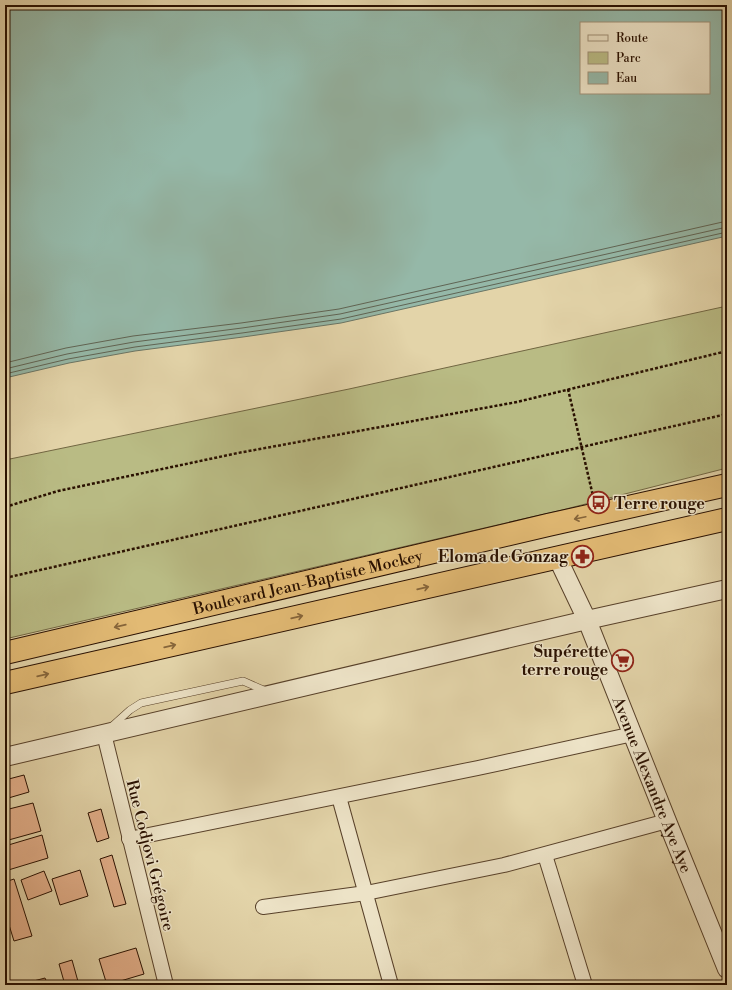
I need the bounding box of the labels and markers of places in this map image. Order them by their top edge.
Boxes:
bus stop icon: Terre rouge [585,490,611,516]
place label: Terre rouge [614,494,705,514]
pharmacy icon: Eloma de Gonzag [570,543,596,569]
place label: Eloma de Gonzag [438,547,569,567]
place label: Supérette terre rouge [521,642,608,680]
supermarket icon: Supérette terre rouge [610,647,636,673]

